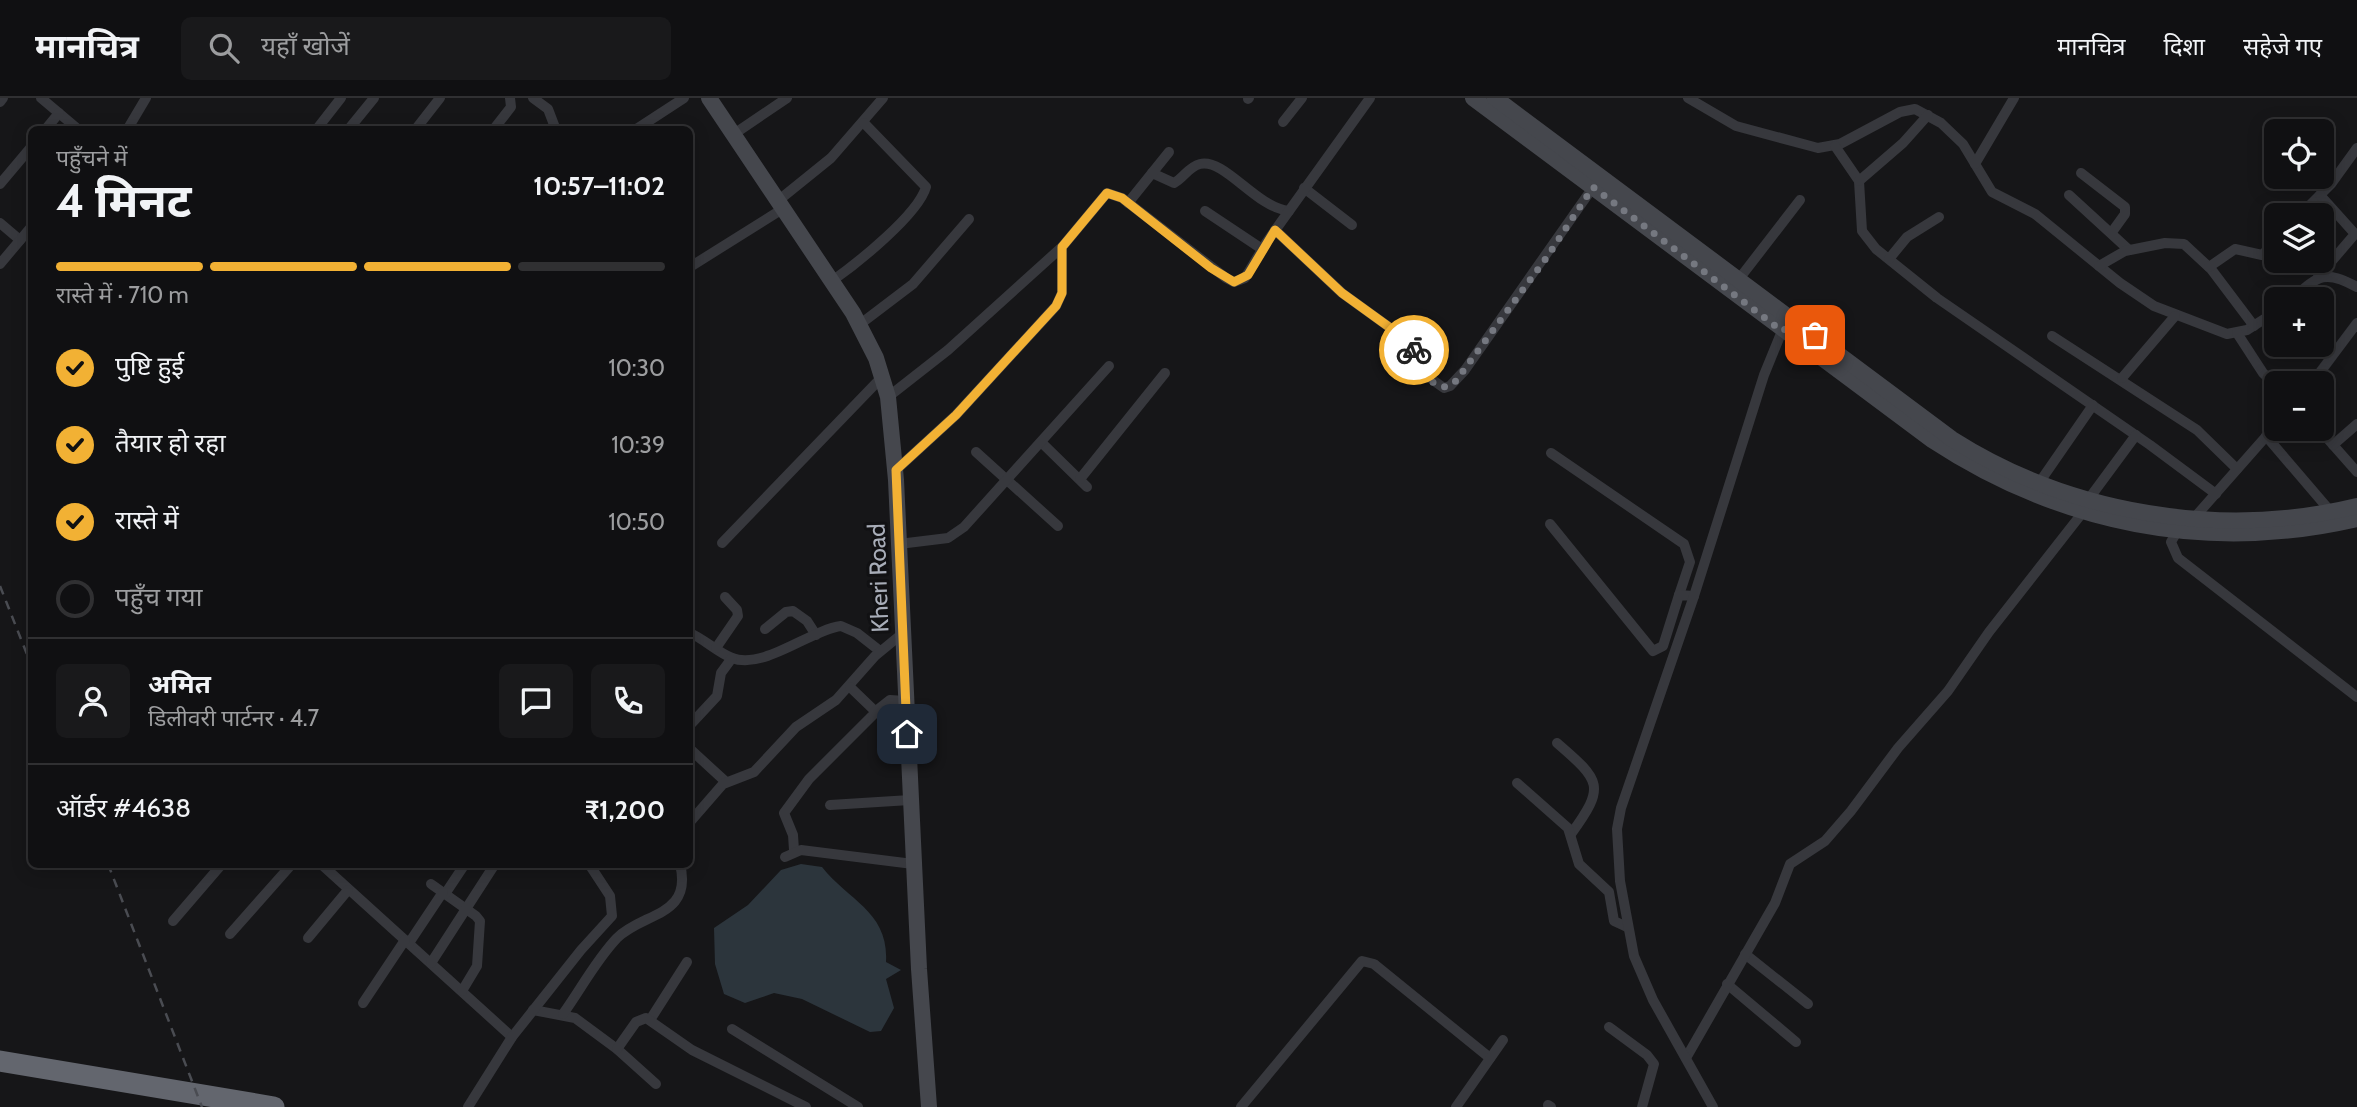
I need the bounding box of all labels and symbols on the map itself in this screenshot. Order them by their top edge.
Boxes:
pin [1785,305,1845,365]
courier [1379,315,1449,385]
street label: Kheri Road [862,523,894,633]
pin [877,704,937,764]

